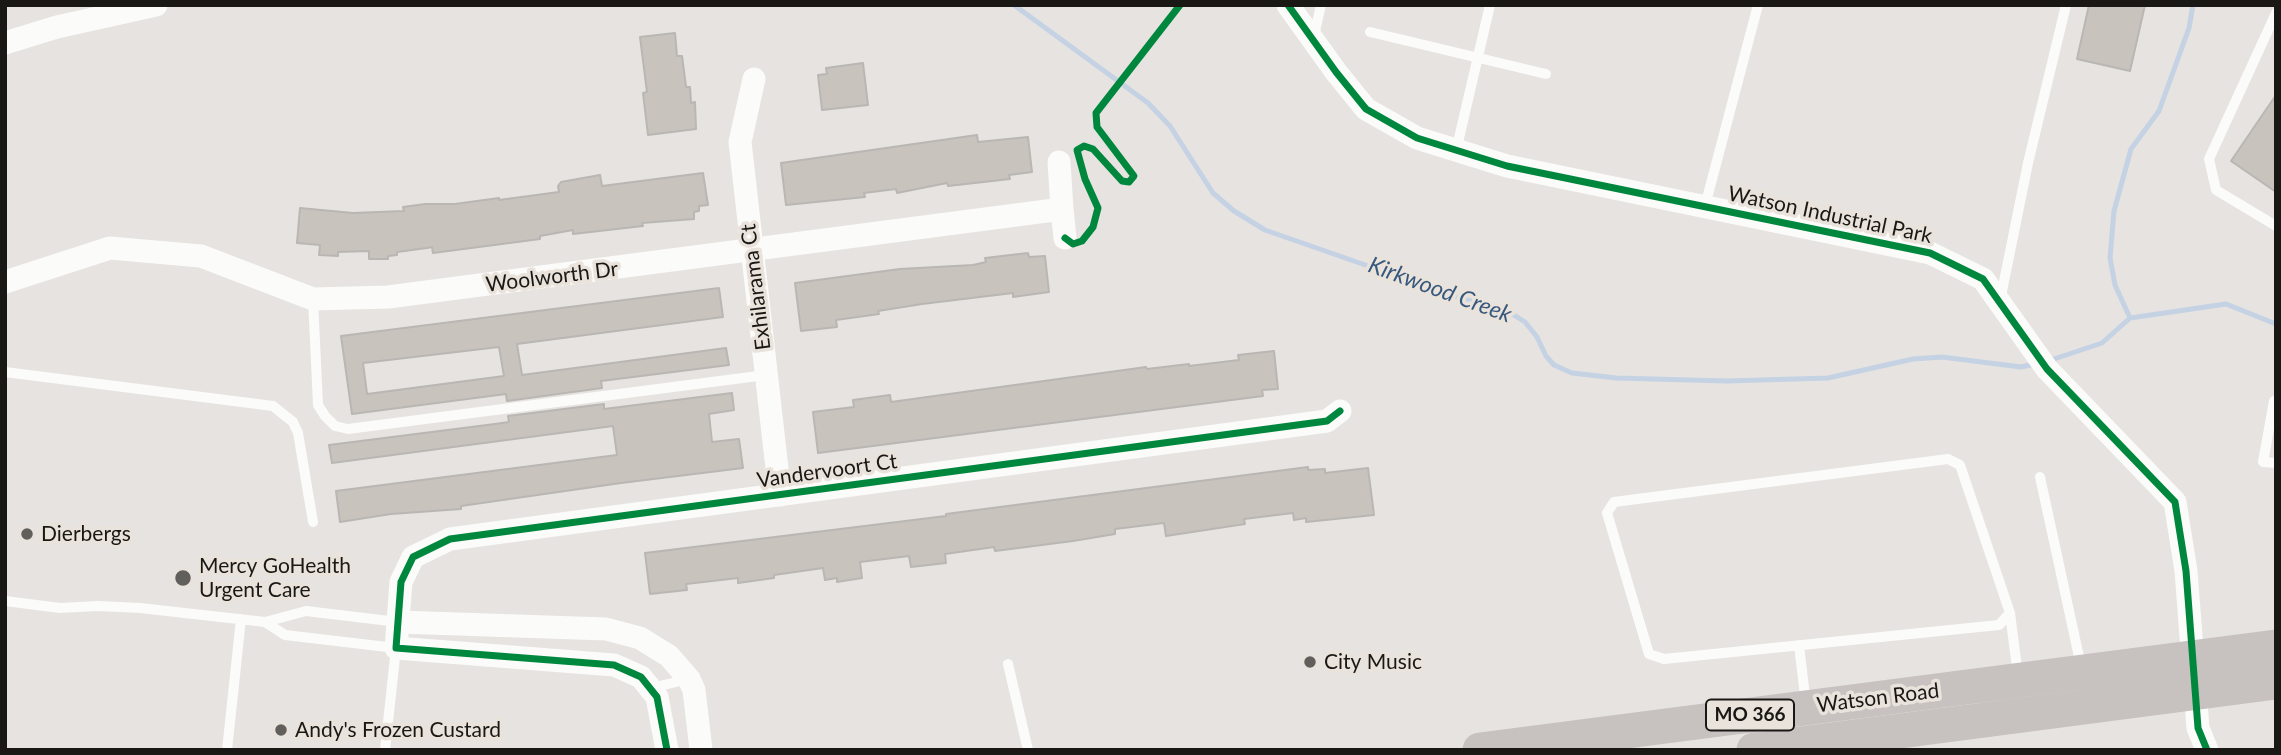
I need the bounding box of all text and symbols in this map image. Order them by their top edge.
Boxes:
street label: Watson Industrial Park [1725,181,1935,249]
street label: Exhilarama Ct [736,222,776,352]
water label: Kirkwood Creek [1364,251,1516,329]
street label: Woolworth Dr [484,256,620,298]
street label: Vandervoort Ct [755,449,899,493]
place label: Dierbergs [41,521,131,547]
marker: Dierbergs [19,526,35,542]
place label: Mercy GoHealth Urgent Care [199,553,351,603]
marker: Mercy GoHealth Urgent Care [173,568,193,588]
place label: City Music [1324,649,1422,675]
marker: City Music [1302,654,1318,670]
street label: Watson Road [1815,678,1941,718]
road number: MO 366 [1706,700,1794,730]
place label: Andy's Frozen Custard [295,717,501,743]
marker: Andy's Frozen Custard [273,722,289,738]

